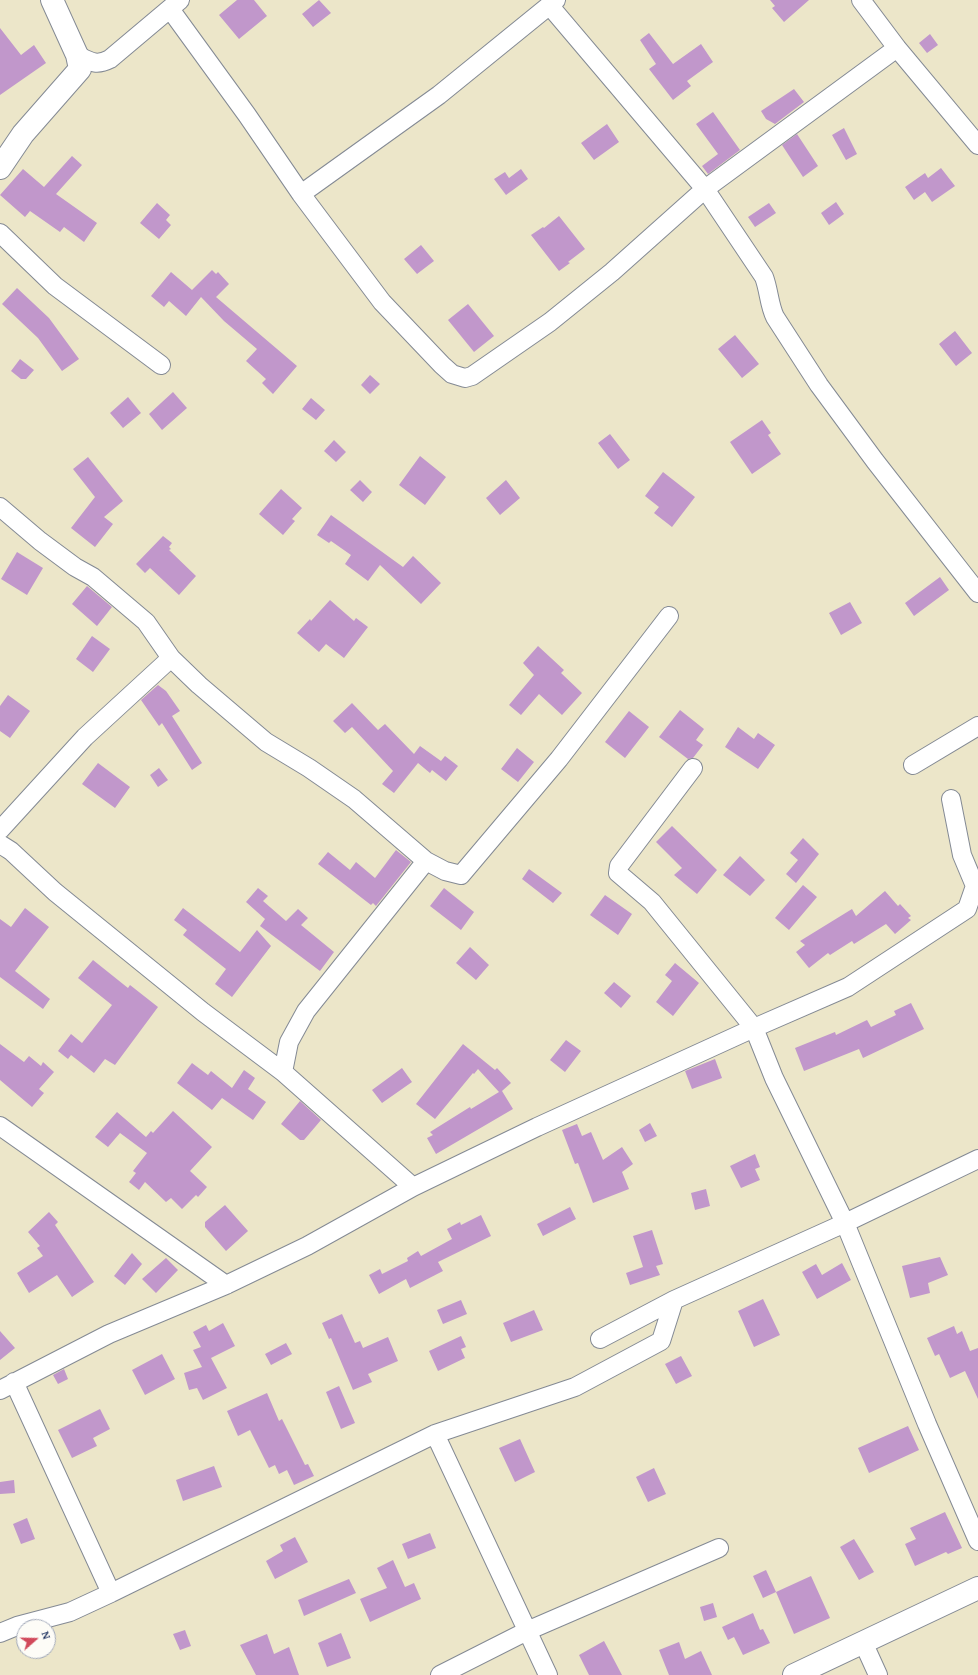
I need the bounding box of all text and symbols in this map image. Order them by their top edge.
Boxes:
north arrow [16,1619,56,1659]
text: N [38,1629,55,1641]

